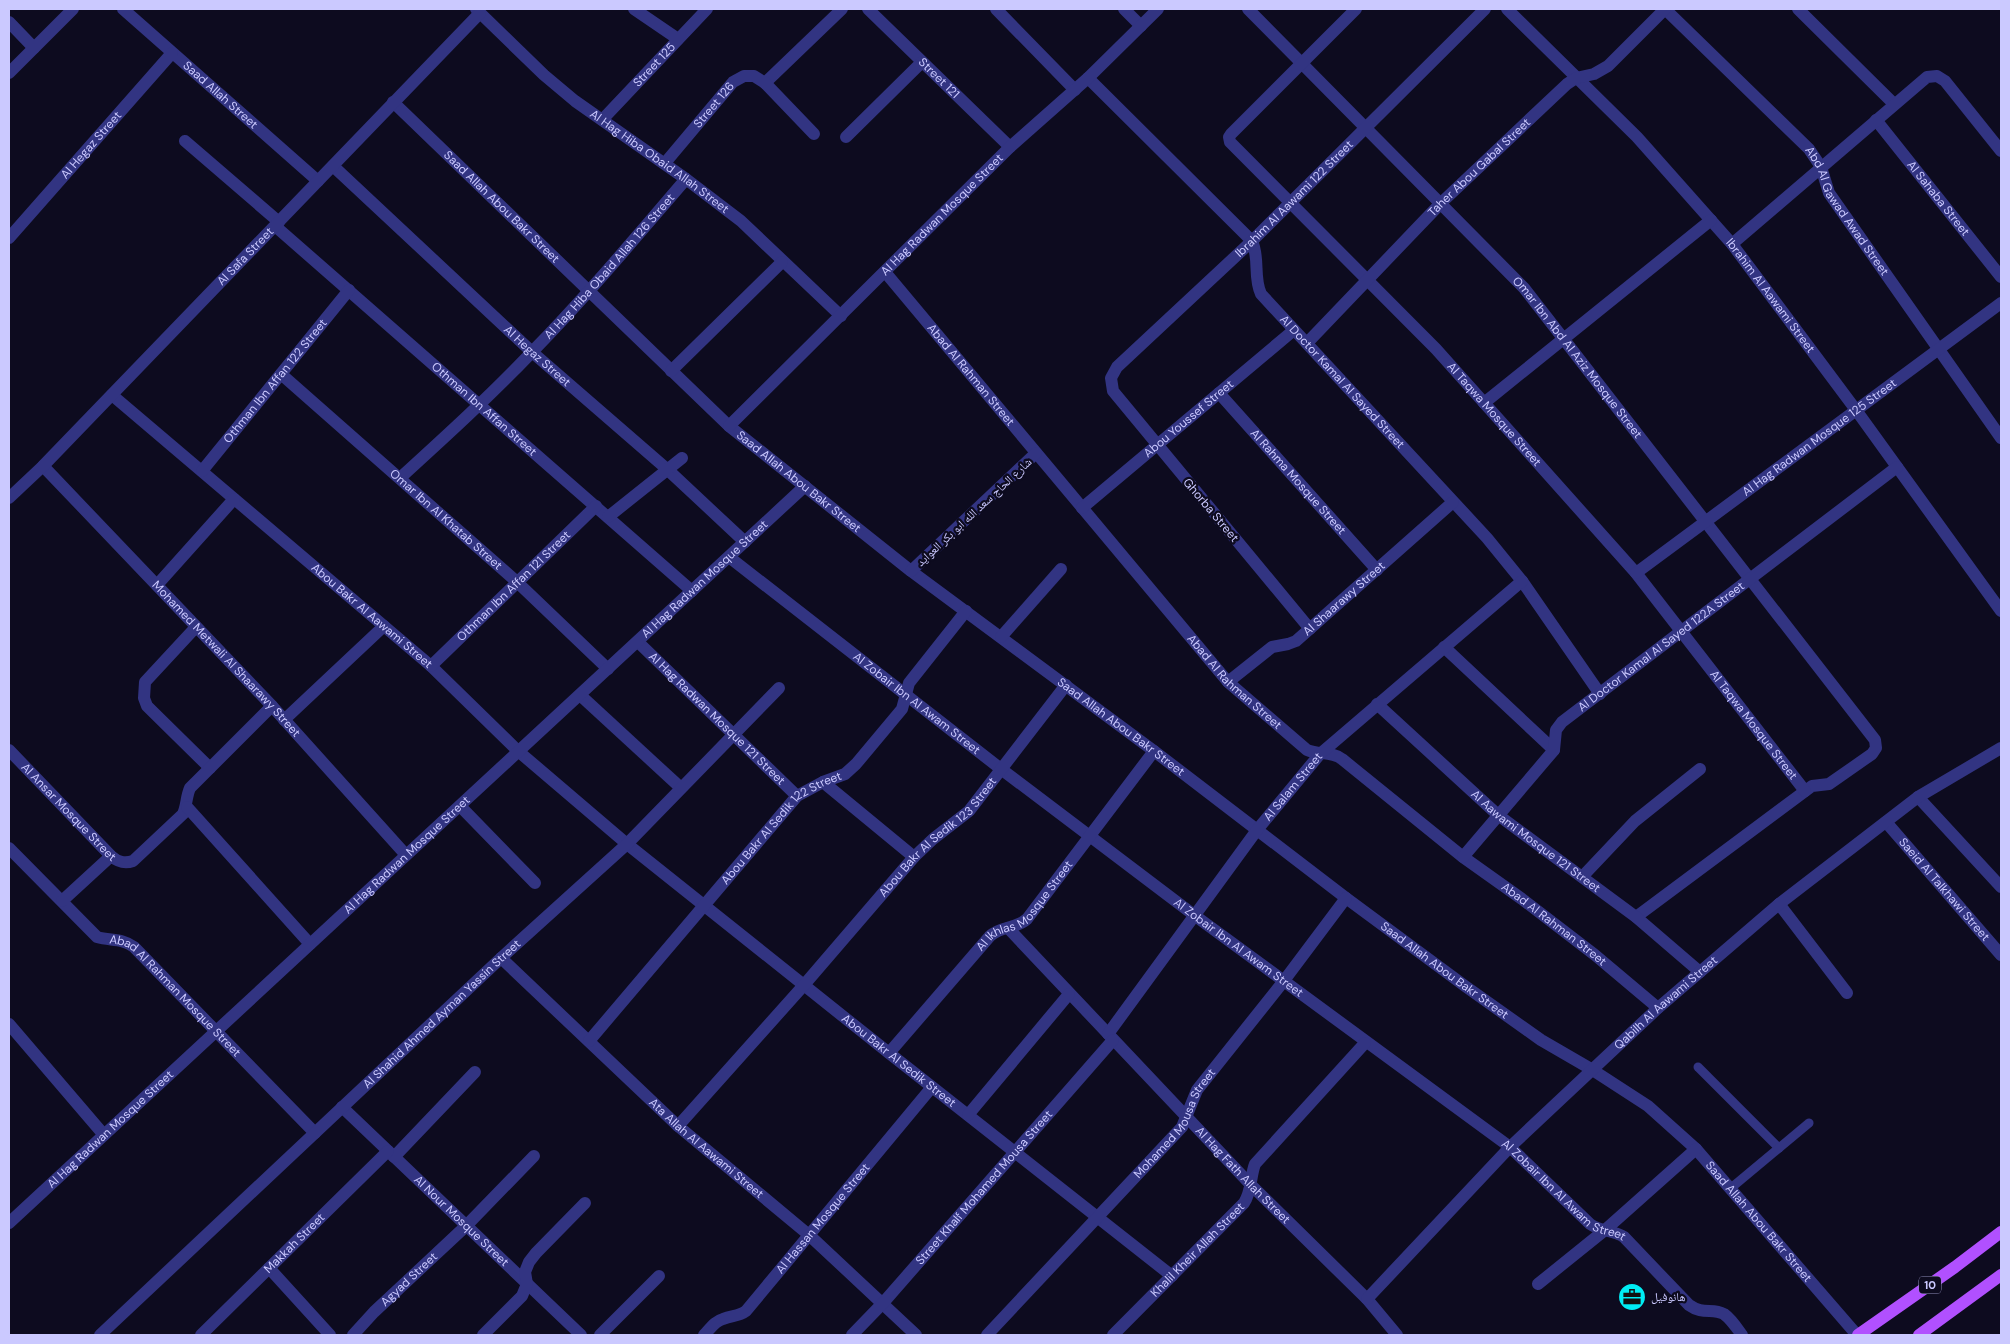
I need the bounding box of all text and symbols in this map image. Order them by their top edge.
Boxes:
street label: Street 125 [629,39,679,90]
street label: Street 121 [915,54,963,102]
street label: Saad Allah Street [180,58,262,133]
street label: Street 126 [690,78,738,131]
street label: Al Hag Hiba Obaid Allah Street [587,106,732,217]
street label: Al Hegaz Street [57,108,125,182]
street label: Taher Abou Gabal Street [1424,114,1534,220]
street label: Ibrahim Al Aawami 122 Street [1232,136,1357,261]
street label: Abd Al Gawad Awad Street [1801,143,1893,279]
street label: Saad Allah Abou Bakr Street [440,147,563,267]
street label: Al Hag Radwan Mosque Street [877,150,1007,279]
street label: Al Sahaba Street [1903,157,1973,239]
street label: Al Hag Hiba Obaid Allah 126 Street [541,190,678,343]
street label: Al Safa Street [213,224,277,289]
street label: Ibrahim Al Aawami Street [1723,235,1819,357]
street label: Omar Ibn Abd Al Aziz Mosque Street [1509,273,1646,442]
street label: Al Doctor Kamal Al Sayed Street [1276,312,1408,452]
street label: Othman Ibn Affan 122 Street [220,315,331,446]
street label: Abad Al Rahman Street [924,320,1018,429]
street label: Al Hegaz Street [500,322,574,390]
street label: Othman Ibn Affan Street [428,359,540,460]
street label: Al Taqwa Mosque Street [1444,359,1545,470]
street label: Al Hag Radwan Mosque 125 Street [1739,375,1900,500]
street label: Abou Youssef Street [1140,376,1237,461]
street label: Al Rahma Mosque Street [1247,426,1350,538]
street label: Saad Allah Abou Bakr Street [733,427,865,536]
street label: شارع الحاج سعد الله ابو بكر العوايد [913,454,1035,570]
street label: Omar Ibn Al Khatab Street [386,466,506,574]
street label: Ghorba Street [1180,475,1243,546]
street label: Al Hag Radwan Mosque Street [638,516,771,641]
street label: Othman Ibn Affan 121 Street [453,527,574,645]
street label: Al Shaarawy Street [1299,558,1389,639]
street label: Abou Bakr Al Aawami Street [308,560,436,672]
street label: Mohamed Metwali Al Shaarawy Street [149,577,304,741]
street label: Al Doctor Kamal Al Sayed 122A Street [1574,578,1748,715]
street label: Abad Al Rahman Street [1184,631,1285,733]
street label: Al Hag Radwan Mosque 121 Street [645,649,789,789]
street label: Al Zobair Ibn Al Awam Street [850,649,984,758]
street label: Al Taqwa Mosque Street [1706,667,1801,783]
street label: Saad Allah Abou Bakr Street [1054,674,1188,780]
street label: Al Salam Street [1260,749,1326,824]
street label: Al Ansar Mosque Street [18,759,120,865]
street label: Abou Bakr Al Sedik 122 Street [717,768,844,888]
street label: Abou Bakr Al Sedik 123 Street [875,774,1000,900]
street label: Al Aawami Mosque 121 Street [1467,786,1604,896]
street label: Al Hag Radwan Mosque Street [340,792,474,917]
street label: Saeid Al Talkhawi Street [1895,834,1993,945]
street label: Al Ikhlas Mosque Street [973,857,1077,954]
street label: Abad Al Rahman Street [1498,879,1610,970]
street label: Al Zobair Ibn Al Awam Street [1170,894,1307,1001]
street label: Saad Allah Abou Bakr Street [1377,918,1512,1023]
street label: Abad Al Rahman Mosque Street [109,931,245,1060]
street label: Al Shahid Ahmed Ayman Yassin Street [359,936,524,1092]
street label: Qabilh Al Aawami Street [1611,952,1721,1053]
street label: Abou Bakr Al Sedik Street [838,1010,960,1111]
street label: Mohamed Mousa Street [1130,1065,1219,1182]
street label: Al Hag Radwan Mosque Street [44,1066,177,1192]
street label: Ata Allah Al Aawami Street [646,1095,767,1202]
street label: Street Khalf Mohamed Mousa Street [912,1107,1056,1268]
street label: Al Hag Fath Allah Street [1192,1123,1294,1227]
street label: Al Zobair Ibn Al Awam Street [1498,1135,1629,1244]
street label: Saad Allah Abou Bakr Street [1702,1158,1816,1286]
street label: Al Hassan Mosque Street [772,1160,874,1277]
street label: Al Nour Mosque Street [410,1172,513,1270]
street label: Khalil Kheir Allah Street [1147,1199,1248,1301]
street label: Makkah Street [260,1209,328,1277]
street label: Agyad Street [377,1249,441,1310]
road number: 10 [1919,1276,1941,1294]
office icon: هانوفيل [1617,1282,1647,1312]
place label: هانوفيل [1651,1289,1686,1305]

